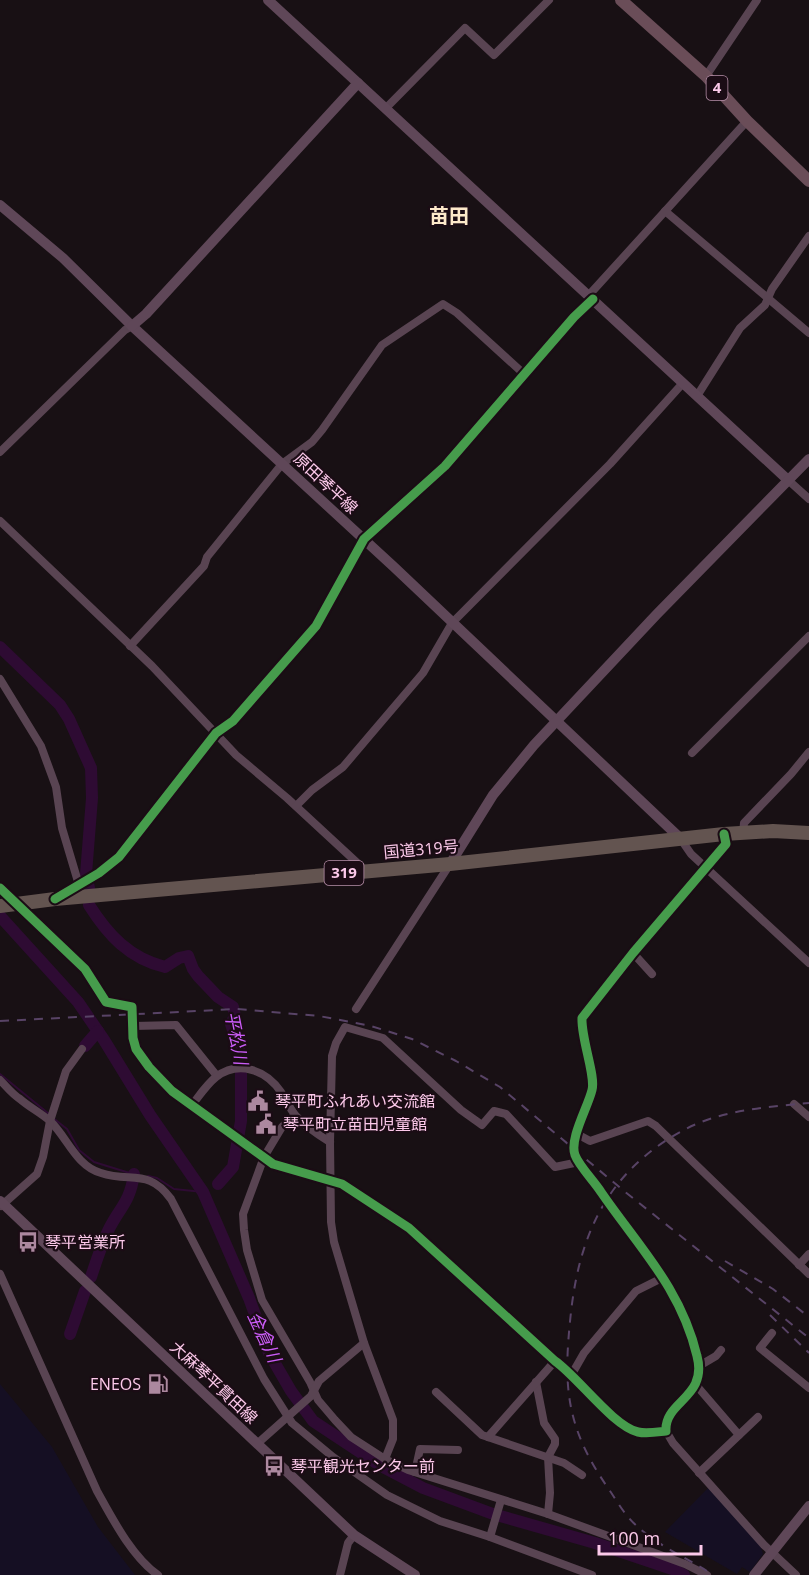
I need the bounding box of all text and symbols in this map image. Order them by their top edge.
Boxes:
road number: 4 [706,76,728,100]
district label: 苗田 [429,202,469,229]
street label: 原田琴平線 [289,448,363,518]
street label: 国道319号 [382,835,460,863]
road number: 319 [324,861,364,885]
water label: 平松川 [220,1009,254,1069]
public building icon: 琴平町ふれあい交流館 [246,1089,270,1113]
place label: 琴平町ふれあい交流館 [275,1090,435,1112]
public building icon: 琴平町立苗田児童館 [254,1112,278,1136]
place label: 琴平町立苗田児童館 [283,1113,427,1135]
bus stop icon: 琴平営業所 [16,1230,40,1254]
place label: 琴平営業所 [45,1231,125,1253]
water label: 金倉川 [243,1307,288,1368]
street label: 大麻琴平貫田線 [166,1336,262,1428]
fuel station icon: ENEOS [146,1372,170,1396]
place label: ENEOS [90,1373,141,1395]
bus stop icon: 琴平観光センター前 [262,1454,286,1478]
place label: 琴平観光センター前 [291,1455,435,1477]
scale bar [599,1518,701,1556]
text: 100 m [608,1526,660,1550]

